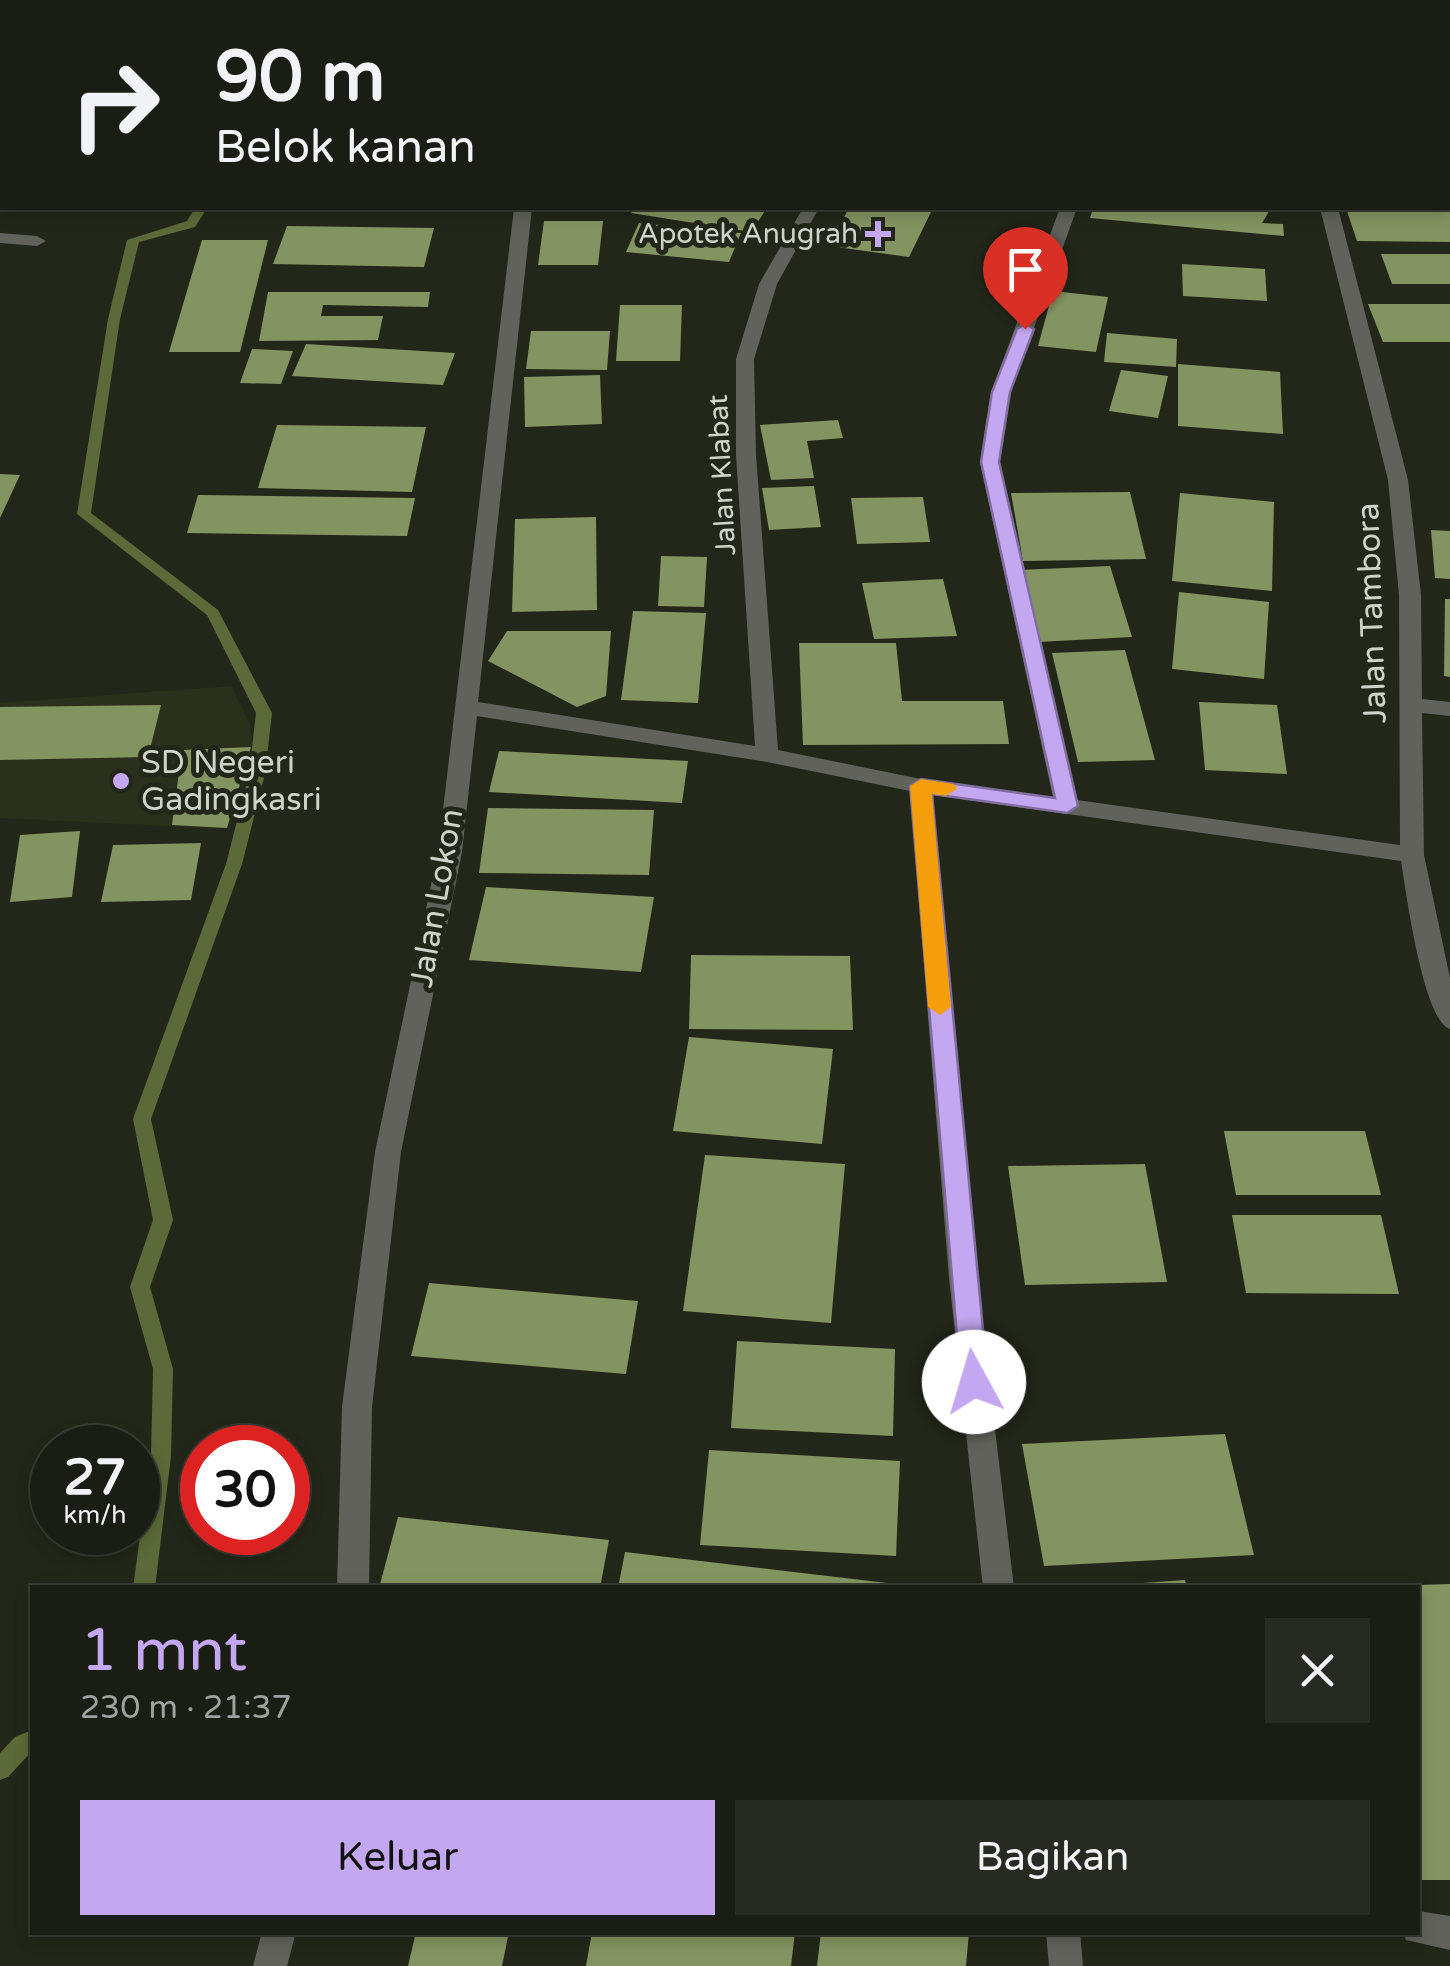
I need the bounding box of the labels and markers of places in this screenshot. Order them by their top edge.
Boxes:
place label: Apotek Anugrah [638,217,858,251]
marker: Apotek Anugrah [867,223,889,245]
pin [983,227,1068,330]
place label: SD Negeri Gadingkasri [141,744,322,819]
marker: SD Negeri Gadingkasri [110,770,132,792]

